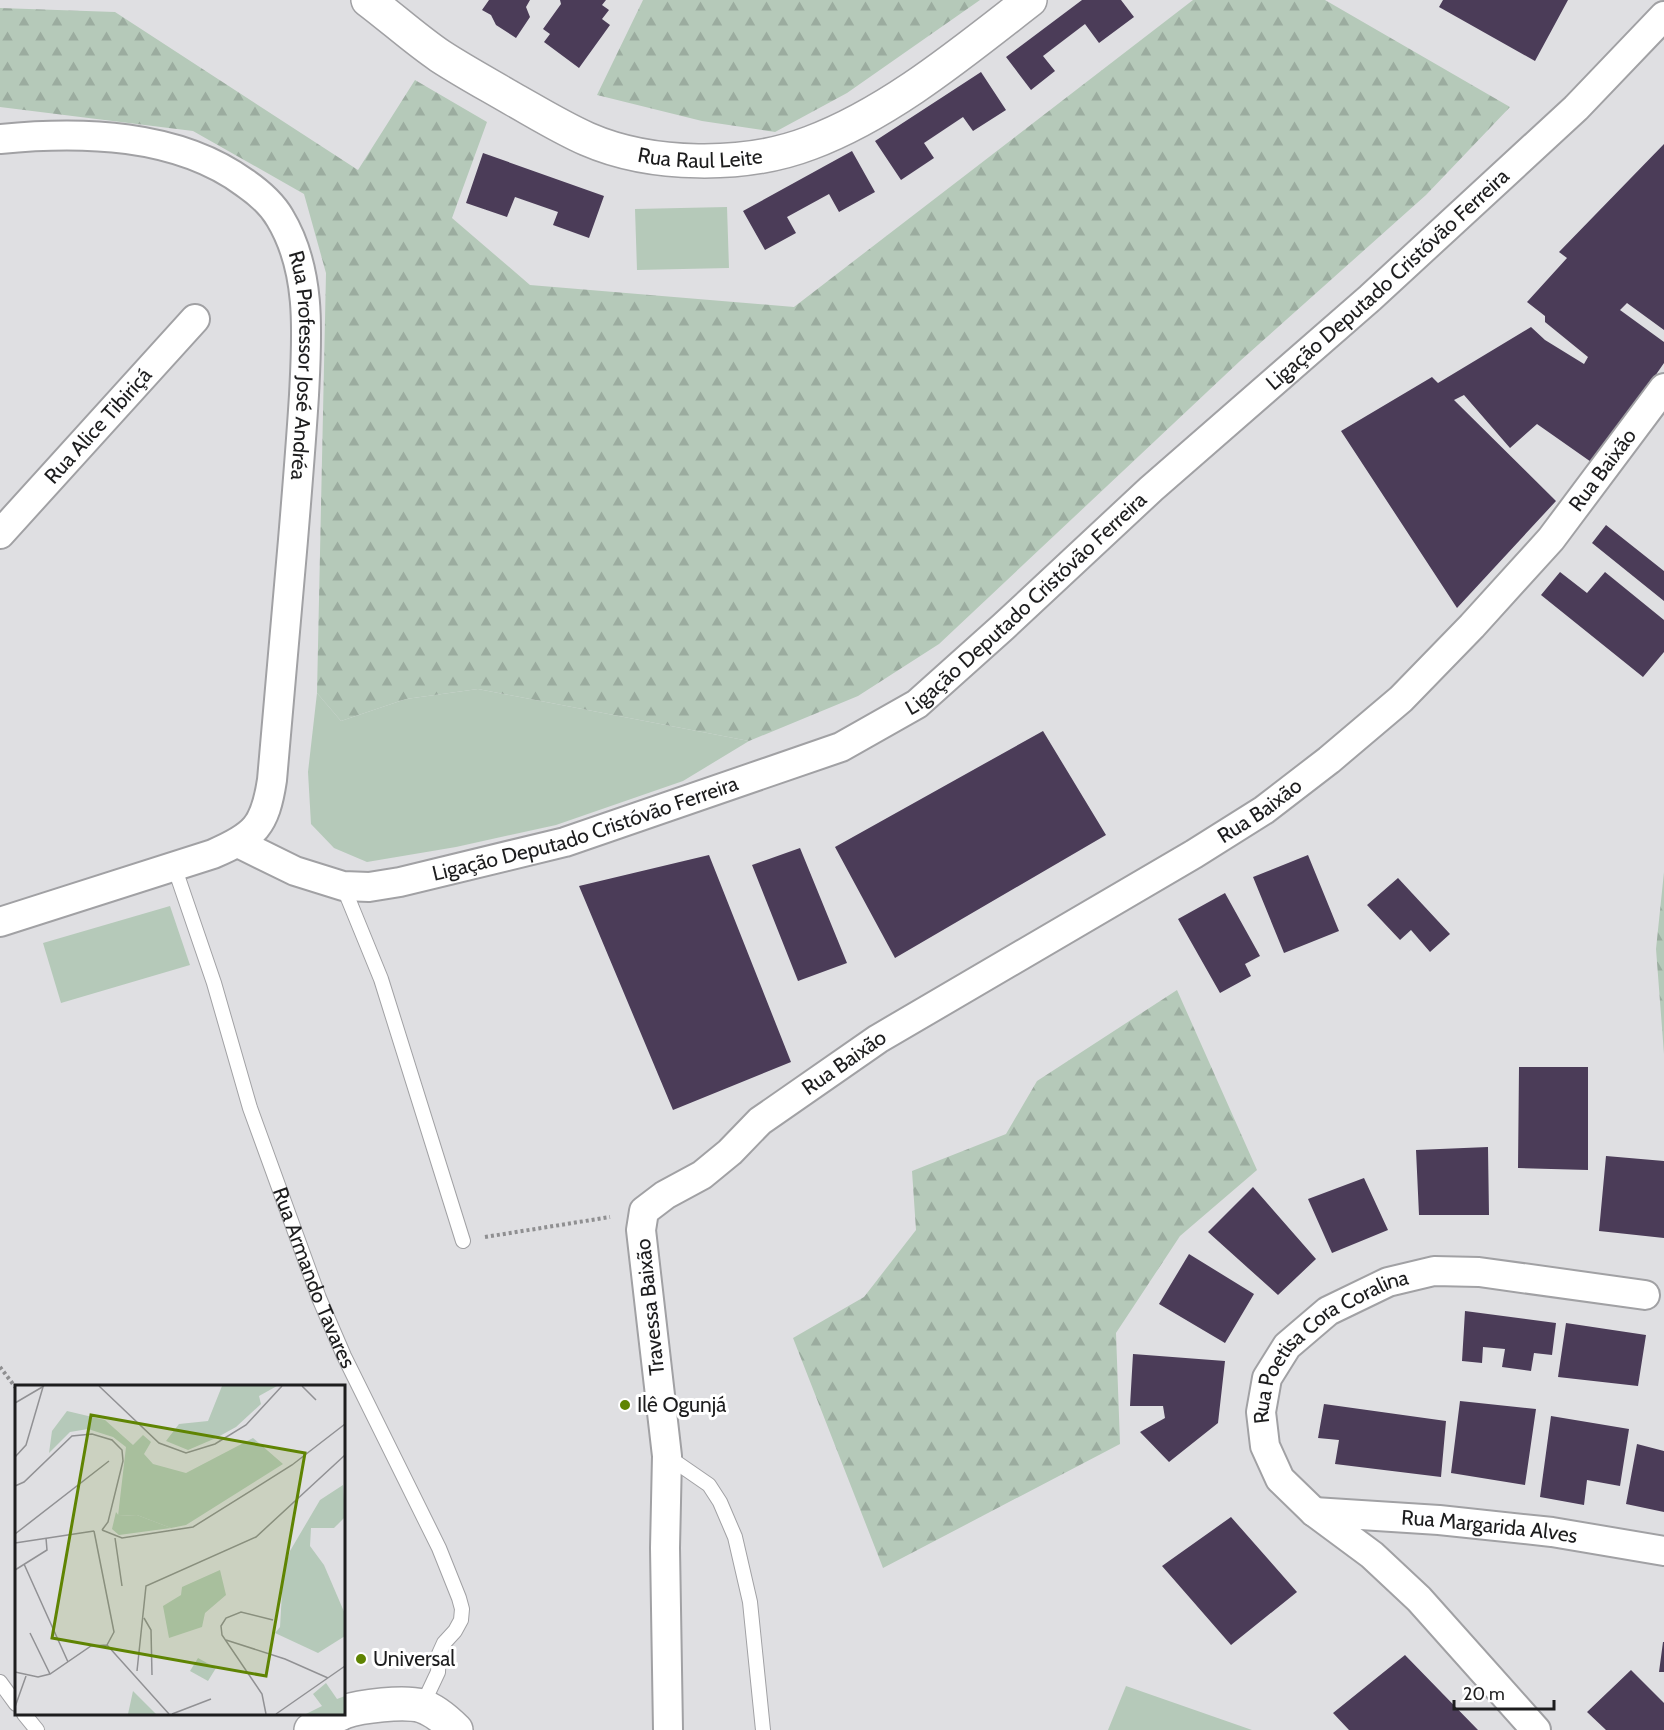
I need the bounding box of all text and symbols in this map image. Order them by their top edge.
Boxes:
street label: Rua Raul Leite [636,142,764,173]
street label: Ligação Deputado Cristóvão Ferreira [1261,163,1514,395]
street label: Rua Professor José Andréa [284,248,319,481]
street label: Rua Alice Tibiriçá [39,362,157,489]
street label: Rua Baixão [1563,423,1641,516]
street label: Ligação Deputado Cristóvão Ferreira [901,487,1151,720]
street label: Ligação Deputado Cristóvão Ferreira [430,770,741,886]
street label: Rua Baixão [1213,773,1306,848]
street label: Rua Baixão [797,1024,890,1100]
street label: Rua Armando Tavares [268,1184,361,1372]
street label: Travessa Baixão [630,1238,669,1377]
street label: Rua Poetisa Cora Coralina [1248,1265,1411,1425]
inset map [15,1385,345,1715]
place label: Ilê Ogunjá [637,1392,726,1418]
marker: Ilê Ogunjá [618,1398,632,1412]
street label: Rua Margarida Alves [1400,1505,1580,1548]
place label: Universal [373,1646,455,1671]
marker: Universal [354,1652,368,1666]
scale bar [1454,1673,1554,1711]
text: 20 m [1463,1683,1505,1705]

